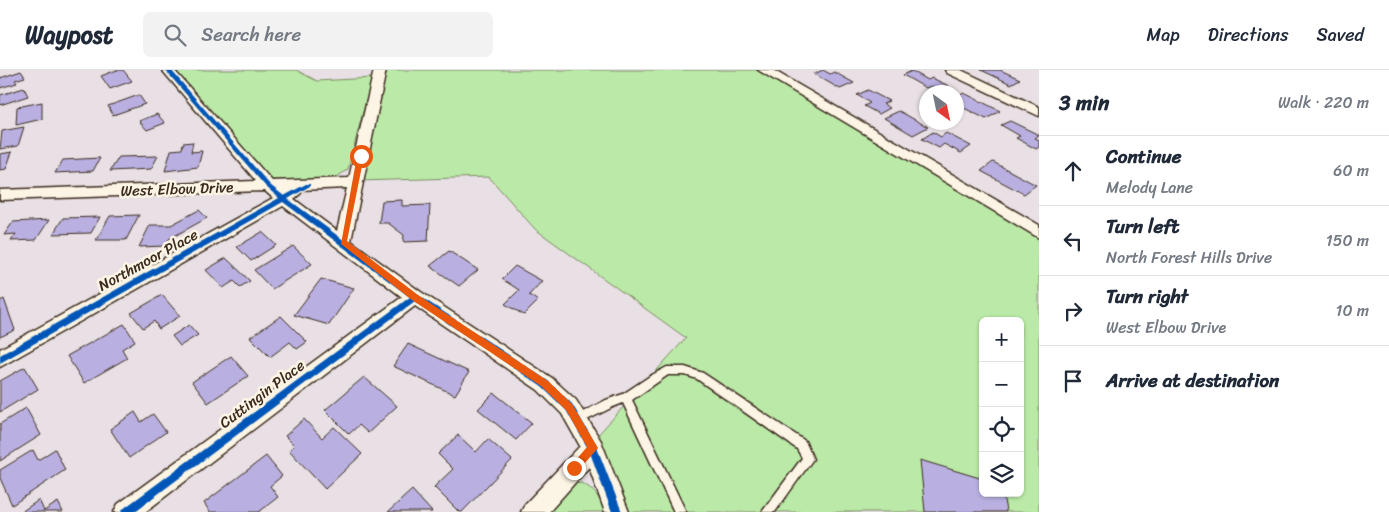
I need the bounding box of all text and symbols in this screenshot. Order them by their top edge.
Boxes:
search box [143,12,493,57]
text: Waypost [25,14,113,56]
text: Search here [201,18,301,51]
text: Map [1147,19,1180,51]
text: Directions [1208,19,1289,51]
text: Saved [1317,19,1364,51]
icon: search [161,21,189,49]
text: 3 min [1059,84,1109,122]
north arrow [919,85,964,130]
text: Walk · 220 m [1278,88,1369,117]
text: Continue [1106,140,1182,173]
route start [350,145,373,168]
text: 60 m [1333,156,1369,185]
icon: ahead [1059,157,1087,185]
text: Melody Lane [1106,173,1193,202]
street label: West Elbow Drive [120,174,234,204]
text: Turn left [1106,210,1179,243]
street label: Northmoor Place [93,222,203,298]
text: 150 m [1326,226,1369,255]
icon: left [1059,227,1087,255]
text: North Forest Hills Drive [1106,243,1272,272]
text: Turn right [1106,280,1188,313]
text: 10 m [1336,296,1369,325]
icon: right [1059,297,1087,325]
text: West Elbow Drive [1106,313,1226,342]
map controls [979,317,1024,497]
button: + [979,317,1024,362]
street label: Cuttingin Place [213,353,311,435]
button: − [979,362,1024,407]
text: Arrive at destination [1106,364,1279,397]
icon: arrive [1059,367,1087,395]
button: locate [979,407,1024,452]
button: layers [979,452,1024,497]
route end [563,457,586,480]

